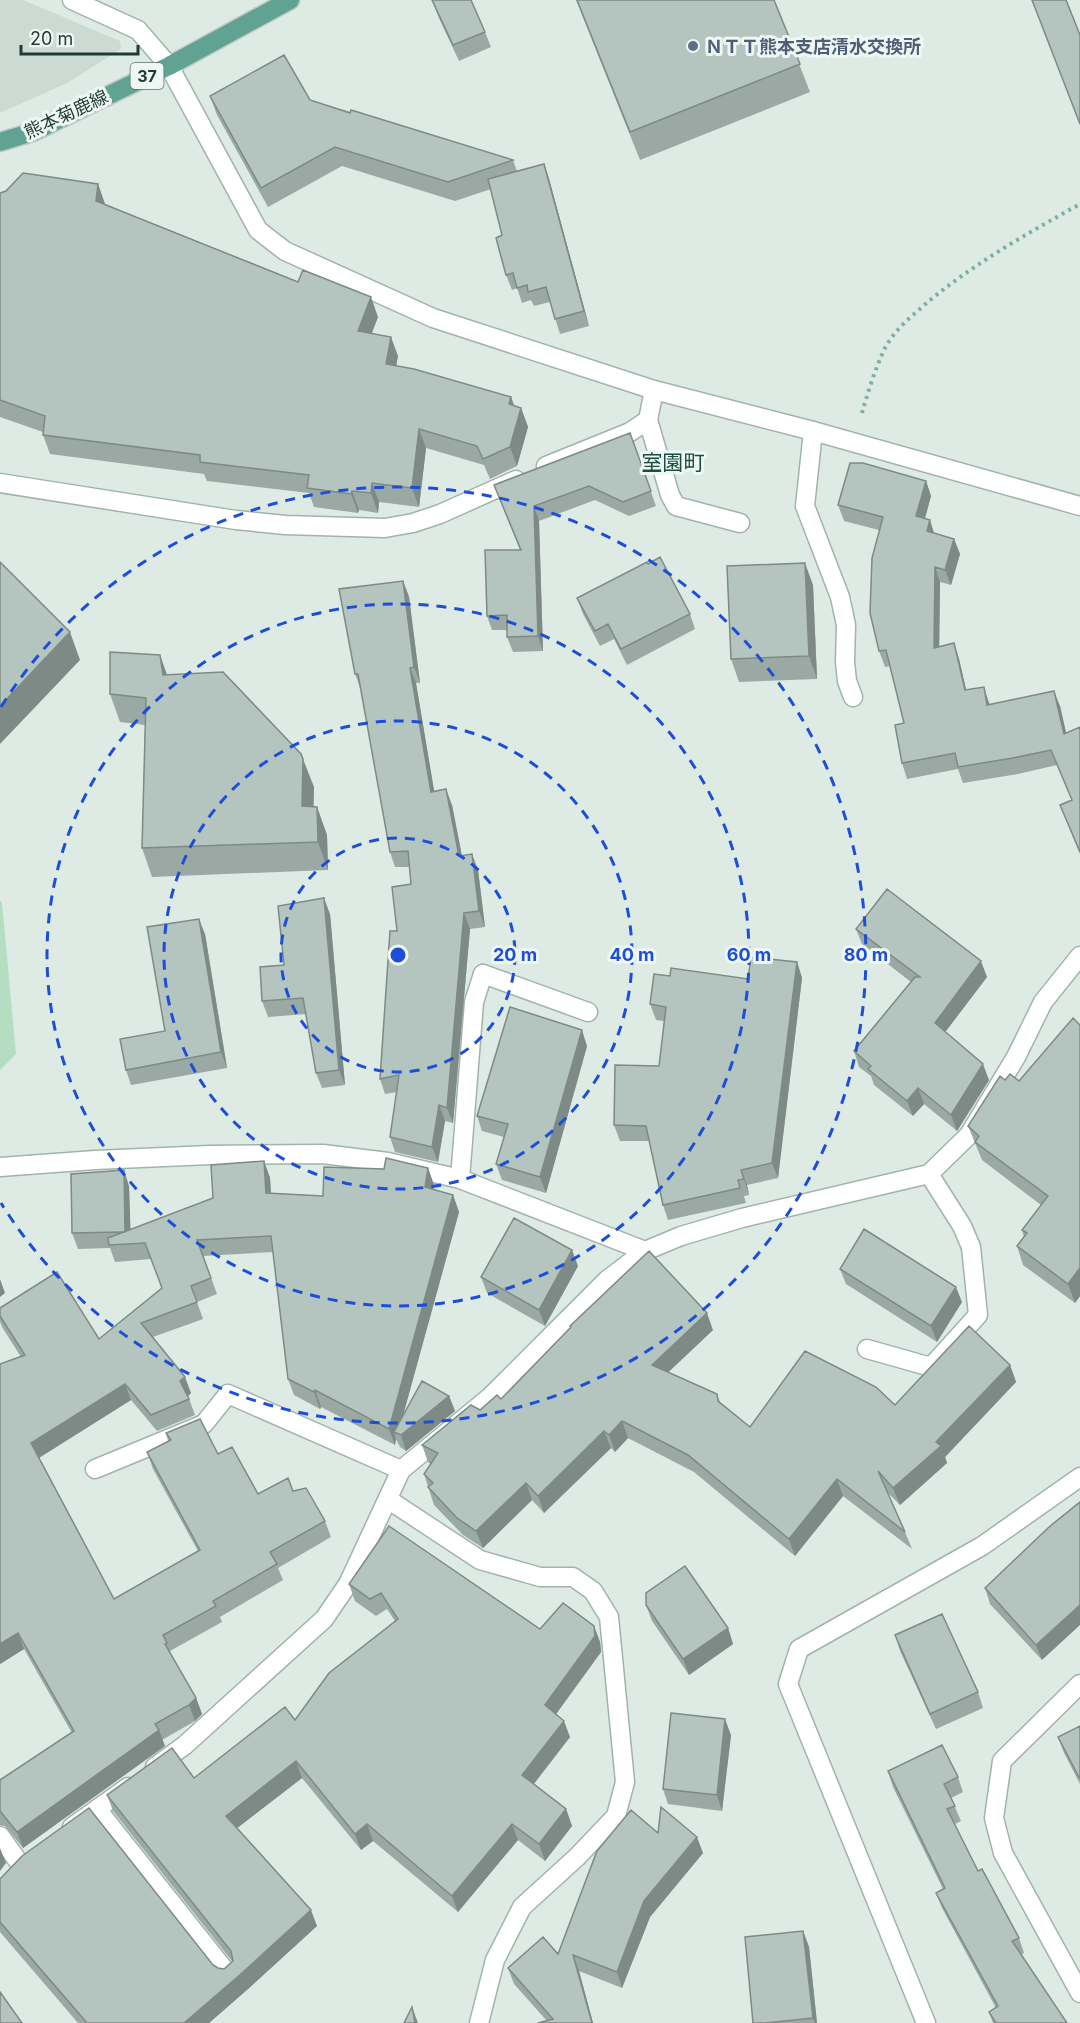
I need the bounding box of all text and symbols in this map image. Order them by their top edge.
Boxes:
scale bar [21,18,138,56]
text: 20 m [30,28,73,49]
place label: ＮＴＴ熊本支店清水交換所 [705,36,921,57]
marker: ＮＴＴ熊本支店清水交換所 [686,39,700,53]
road number: 37 [130,63,164,89]
street label: 熊本菊鹿線 [21,85,111,143]
district label: 室園町 [642,450,705,475]
text: 20 m [493,944,537,965]
text: 40 m [610,944,655,965]
text: 60 m [727,944,771,965]
text: 80 m [844,944,888,965]
centre of rings [388,945,408,965]

